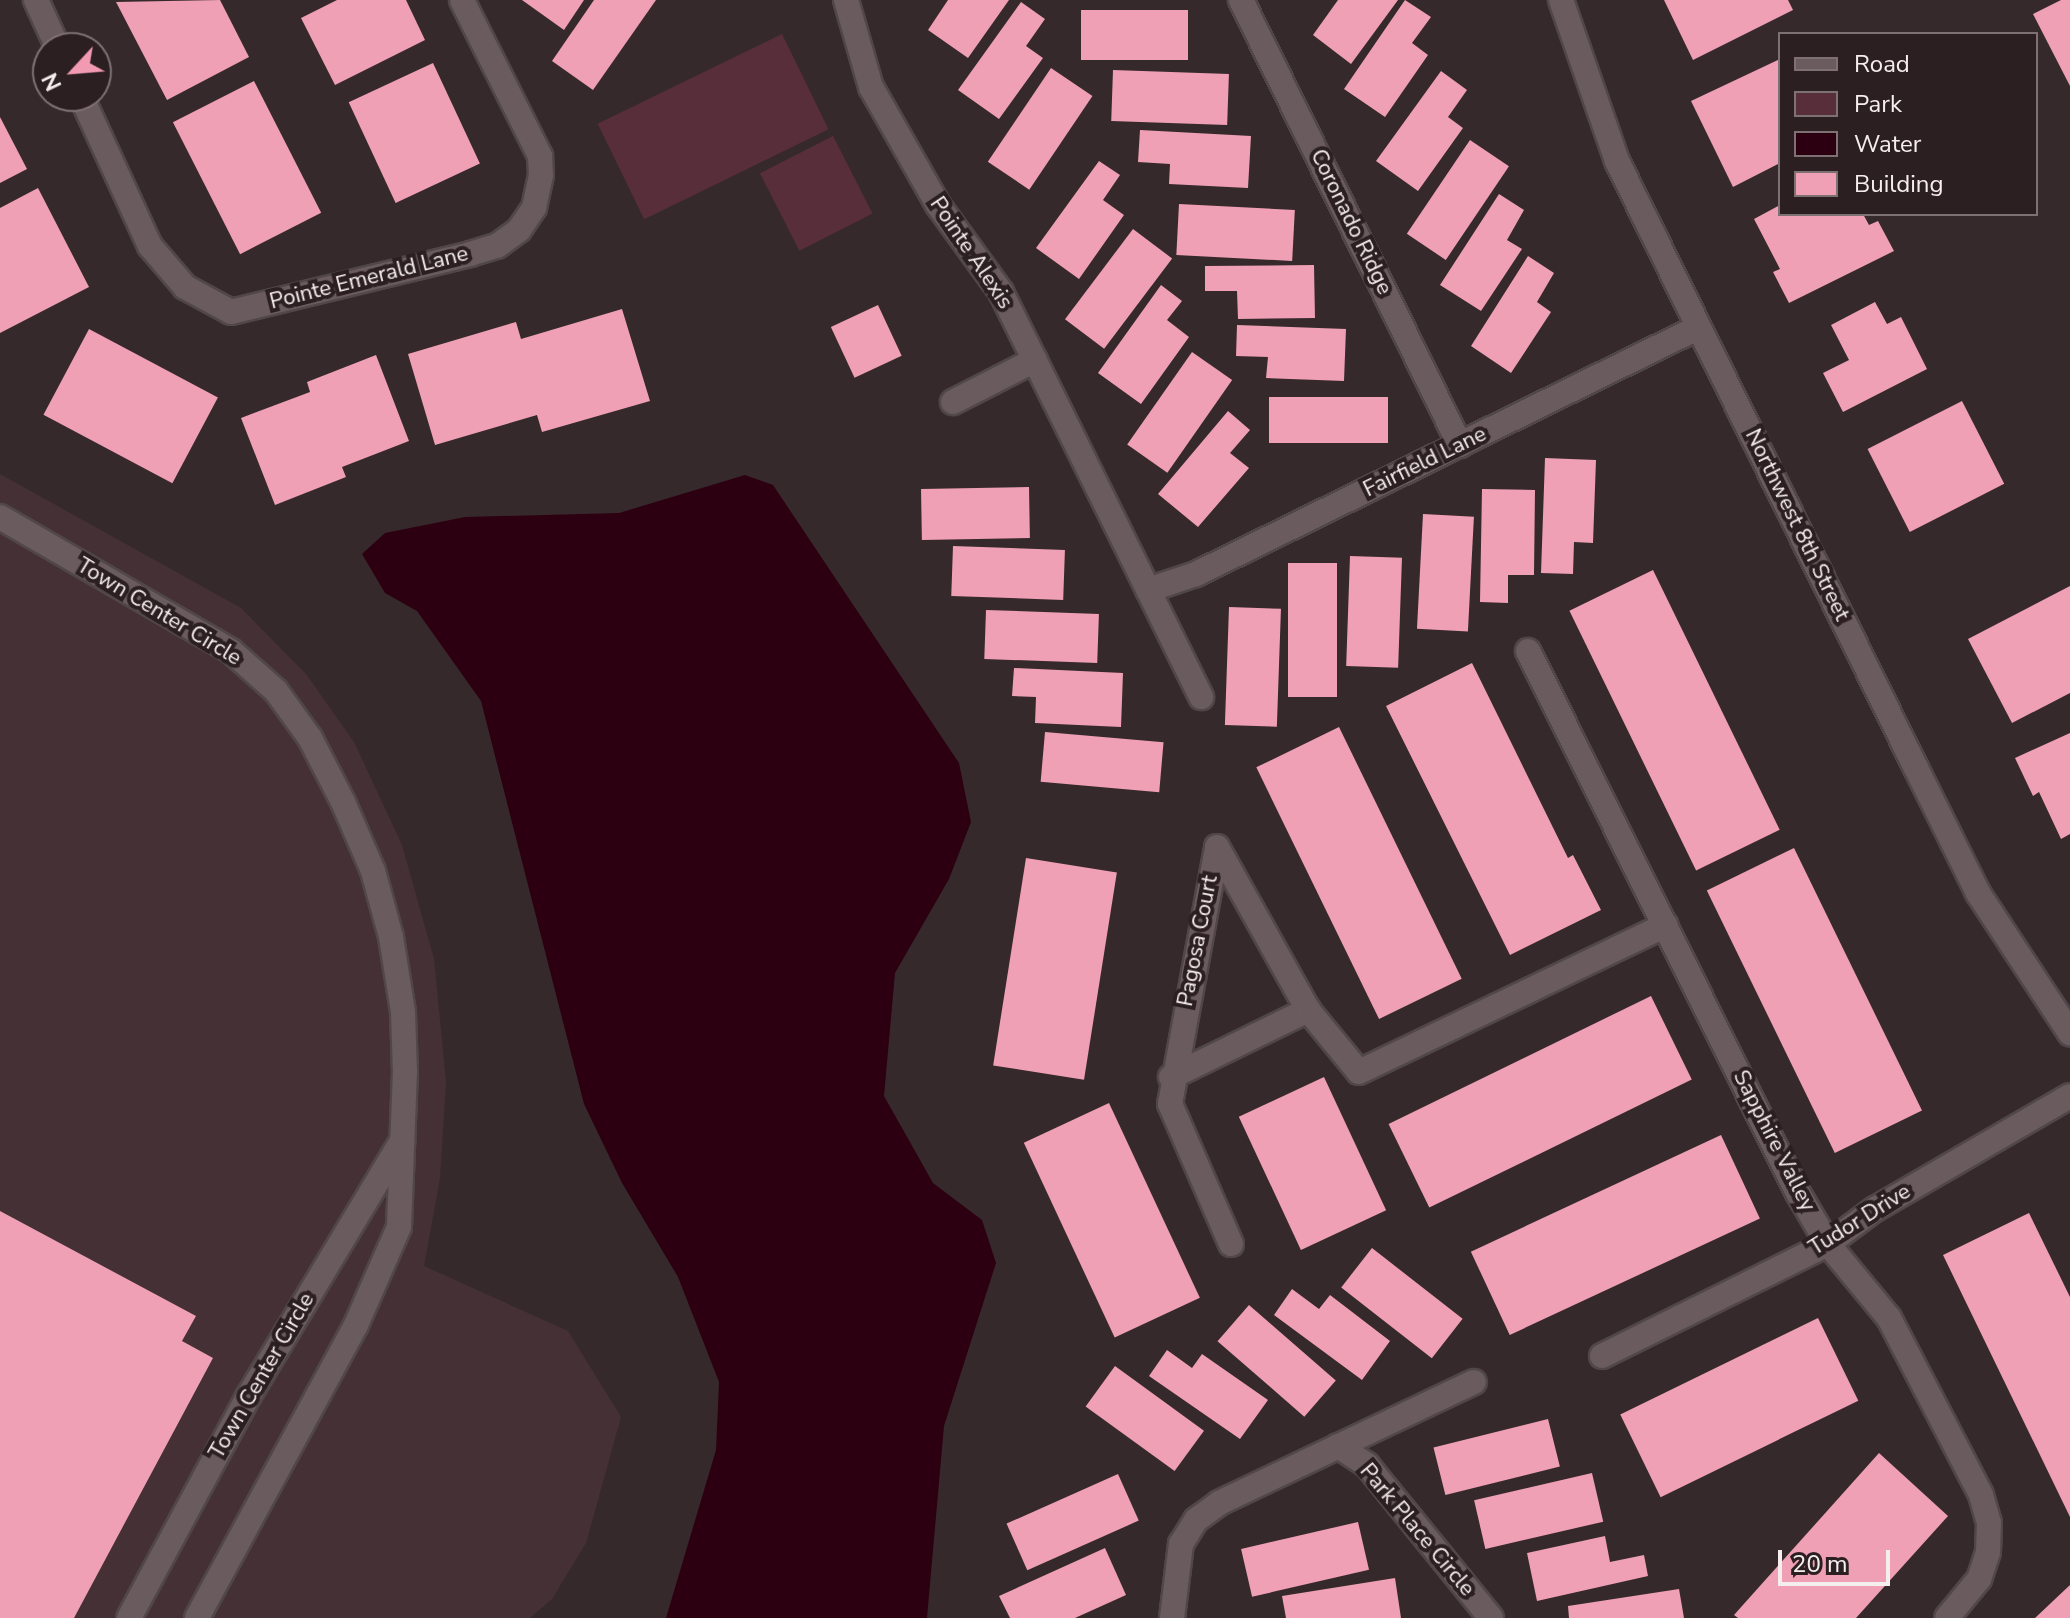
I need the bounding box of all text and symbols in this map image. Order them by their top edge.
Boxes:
north arrow [32,32,112,112]
legend [1778,32,2038,216]
text: Road [1854,48,1910,80]
text: N [35,68,69,96]
text: Park [1854,88,1902,120]
text: Water [1854,128,1921,160]
street label: Coronado Ridge [1304,145,1398,299]
text: Building [1854,168,1944,200]
street label: Pointe Alexis [924,192,1018,314]
street label: Pointe Emerald Lane [267,241,471,315]
street label: Fairfield Lane [1359,421,1491,503]
street label: Northwest 8th Street [1739,425,1855,625]
street label: Town Center Circle [72,552,246,672]
street label: Pagosa Court [1172,873,1224,1009]
street label: Sapphire Valley [1727,1066,1821,1216]
street label: Tudor Drive [1804,1178,1916,1262]
street label: Town Center Circle [204,1288,320,1464]
street label: Park Place Circle [1354,1458,1480,1602]
scale bar [1782,1534,1894,1584]
text: 20 m [1792,1548,1848,1580]

